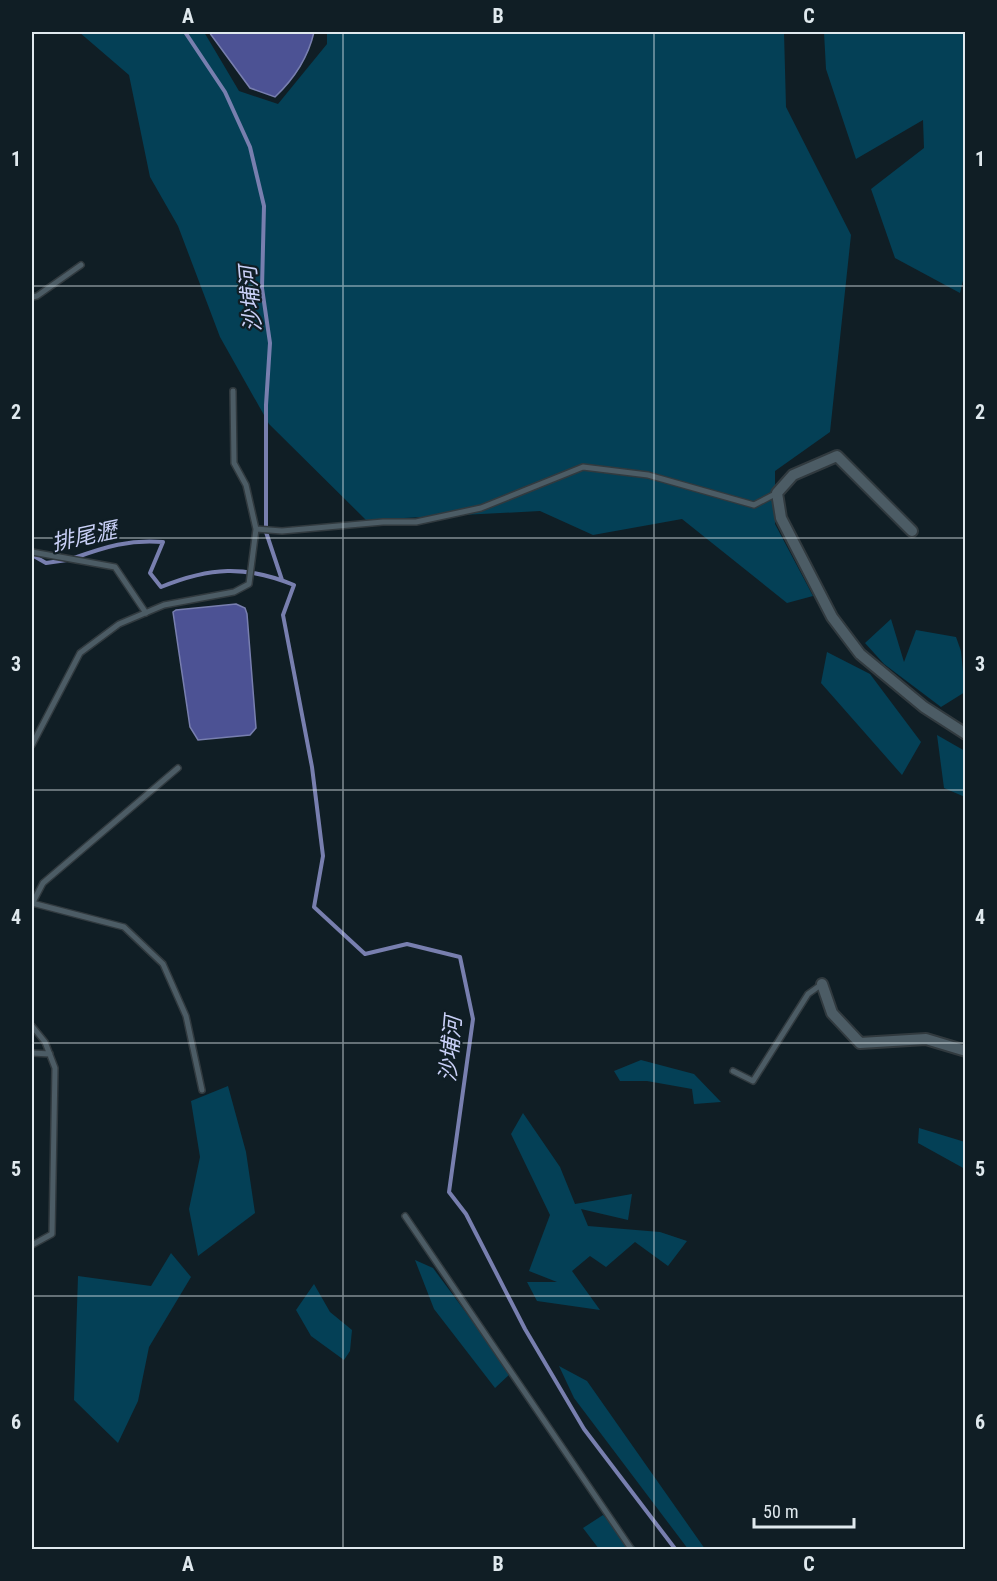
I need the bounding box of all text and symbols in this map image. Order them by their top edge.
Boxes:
text: A [182,4,194,28]
text: B [492,4,504,28]
text: C [803,4,815,28]
text: 1 [11,147,21,171]
text: 1 [975,147,985,171]
water label: 沙埔河 [235,261,266,333]
text: 2 [11,400,21,424]
text: 2 [975,400,985,424]
water label: 排尾瀝 [49,517,123,556]
text: 3 [11,652,21,676]
text: 3 [975,652,985,676]
text: 4 [11,905,21,929]
text: 4 [975,905,985,929]
water label: 沙埔河 [435,1011,466,1083]
text: 5 [11,1157,21,1181]
text: 5 [975,1157,985,1181]
text: 6 [11,1410,21,1434]
text: 6 [975,1410,985,1434]
scale bar [754,1491,854,1529]
text: 50 m [763,1501,798,1522]
text: A [182,1552,194,1576]
text: B [492,1552,504,1576]
text: C [803,1552,815,1576]

